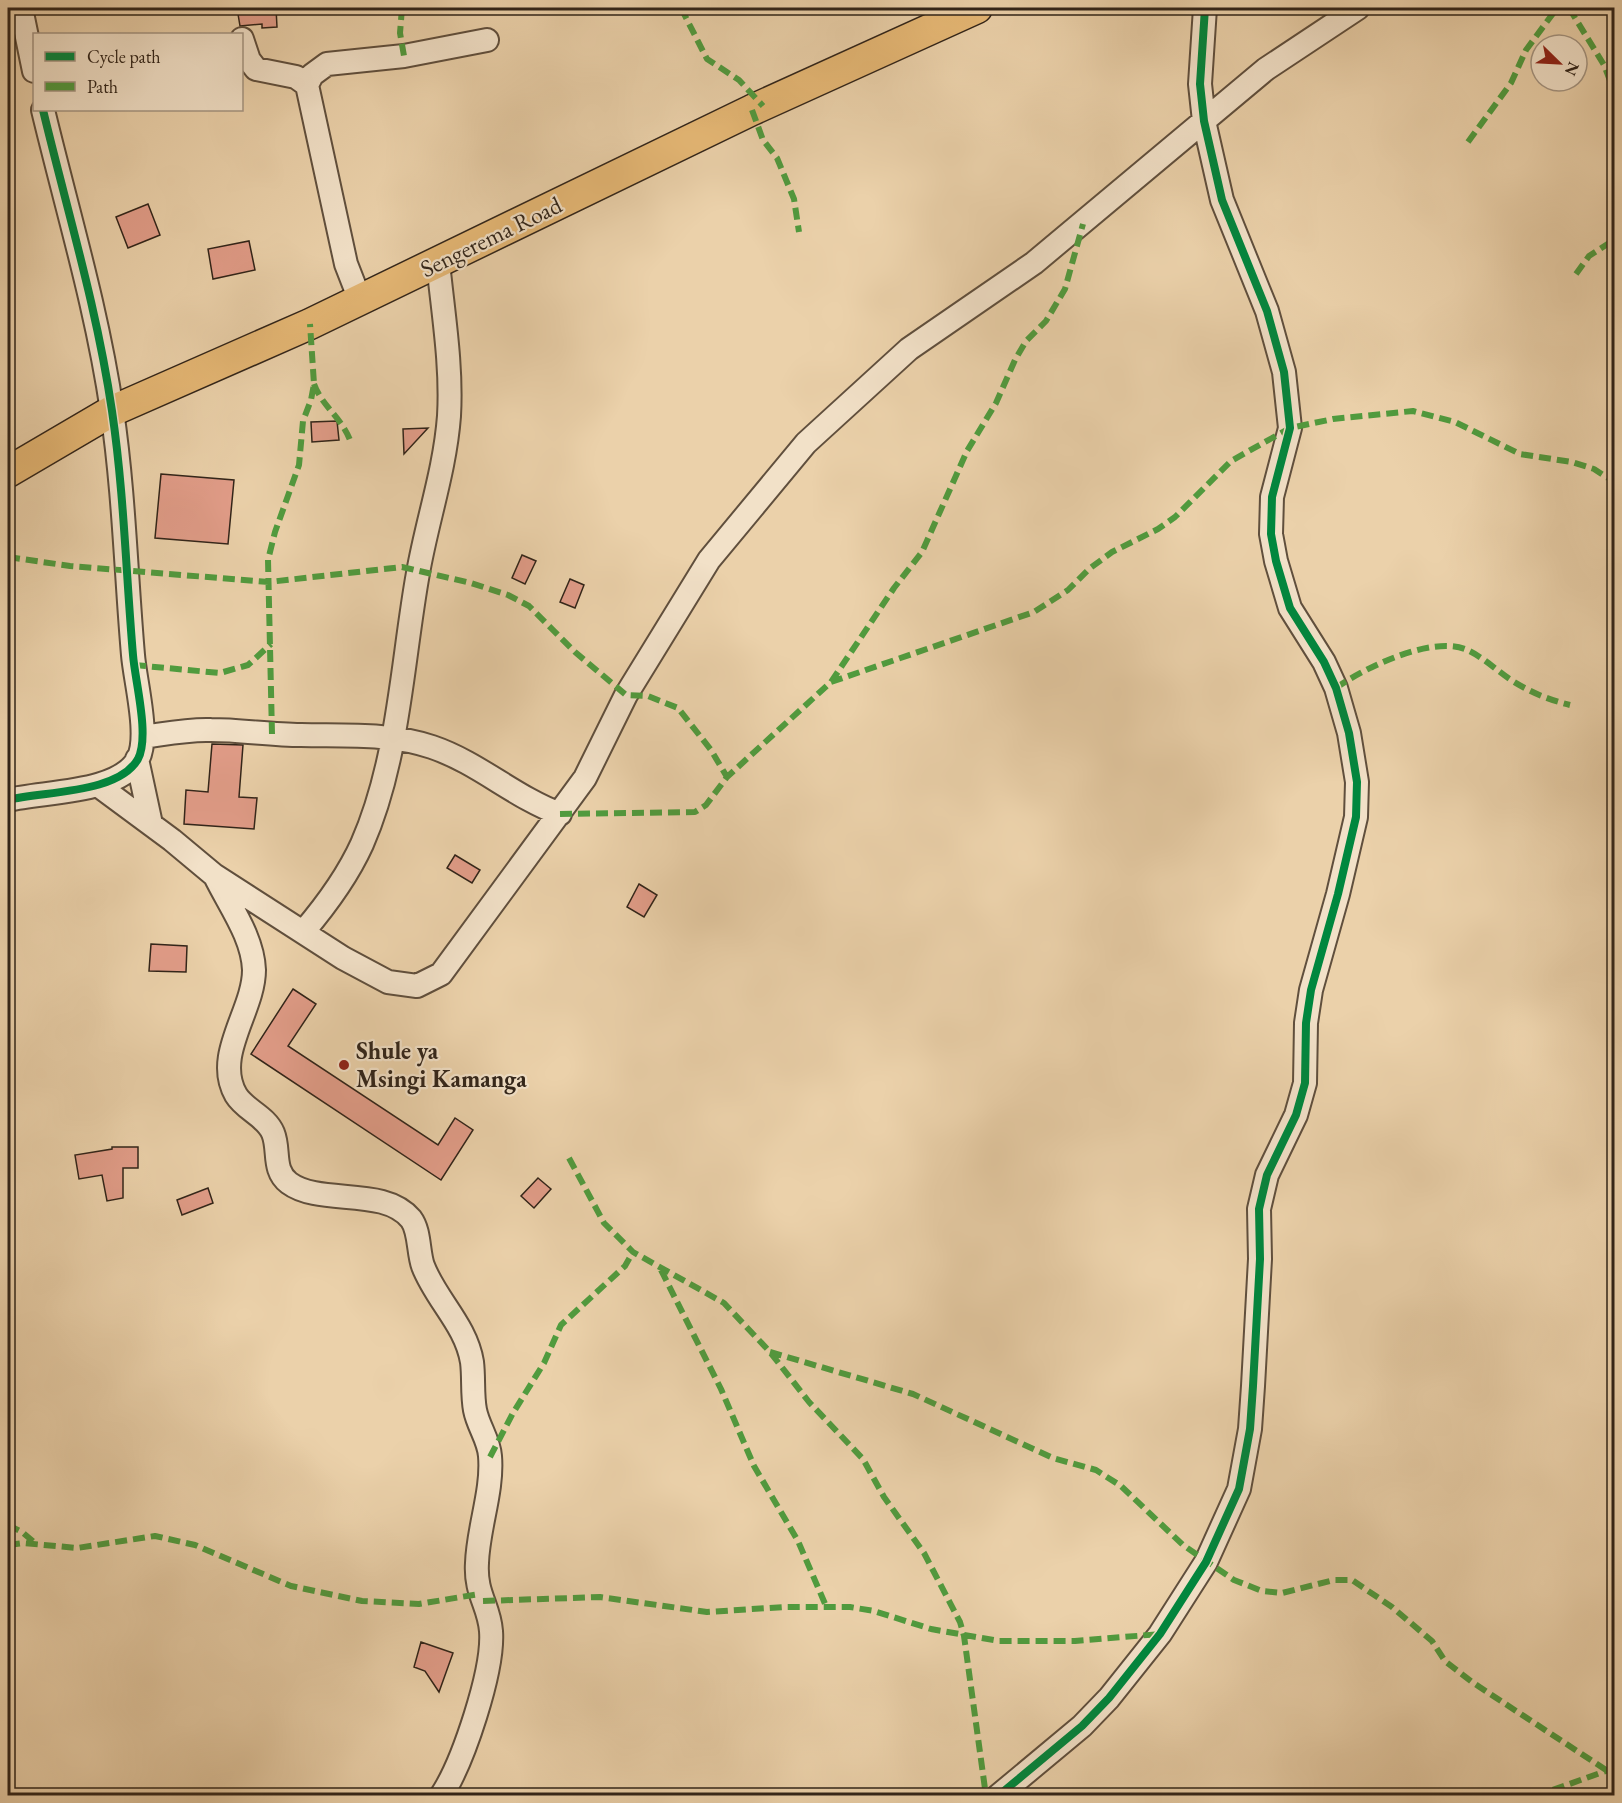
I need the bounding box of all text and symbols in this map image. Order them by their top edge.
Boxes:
legend [33,33,243,111]
north arrow [1529,33,1589,93]
text: Cycle path [87,45,161,68]
text: N [1560,59,1584,79]
text: Path [87,75,118,98]
street label: Sengerema Road [415,189,567,284]
place label: Shule ya Msingi Kamanga [356,1035,527,1095]
marker: Shule ya Msingi Kamanga [337,1058,351,1072]

